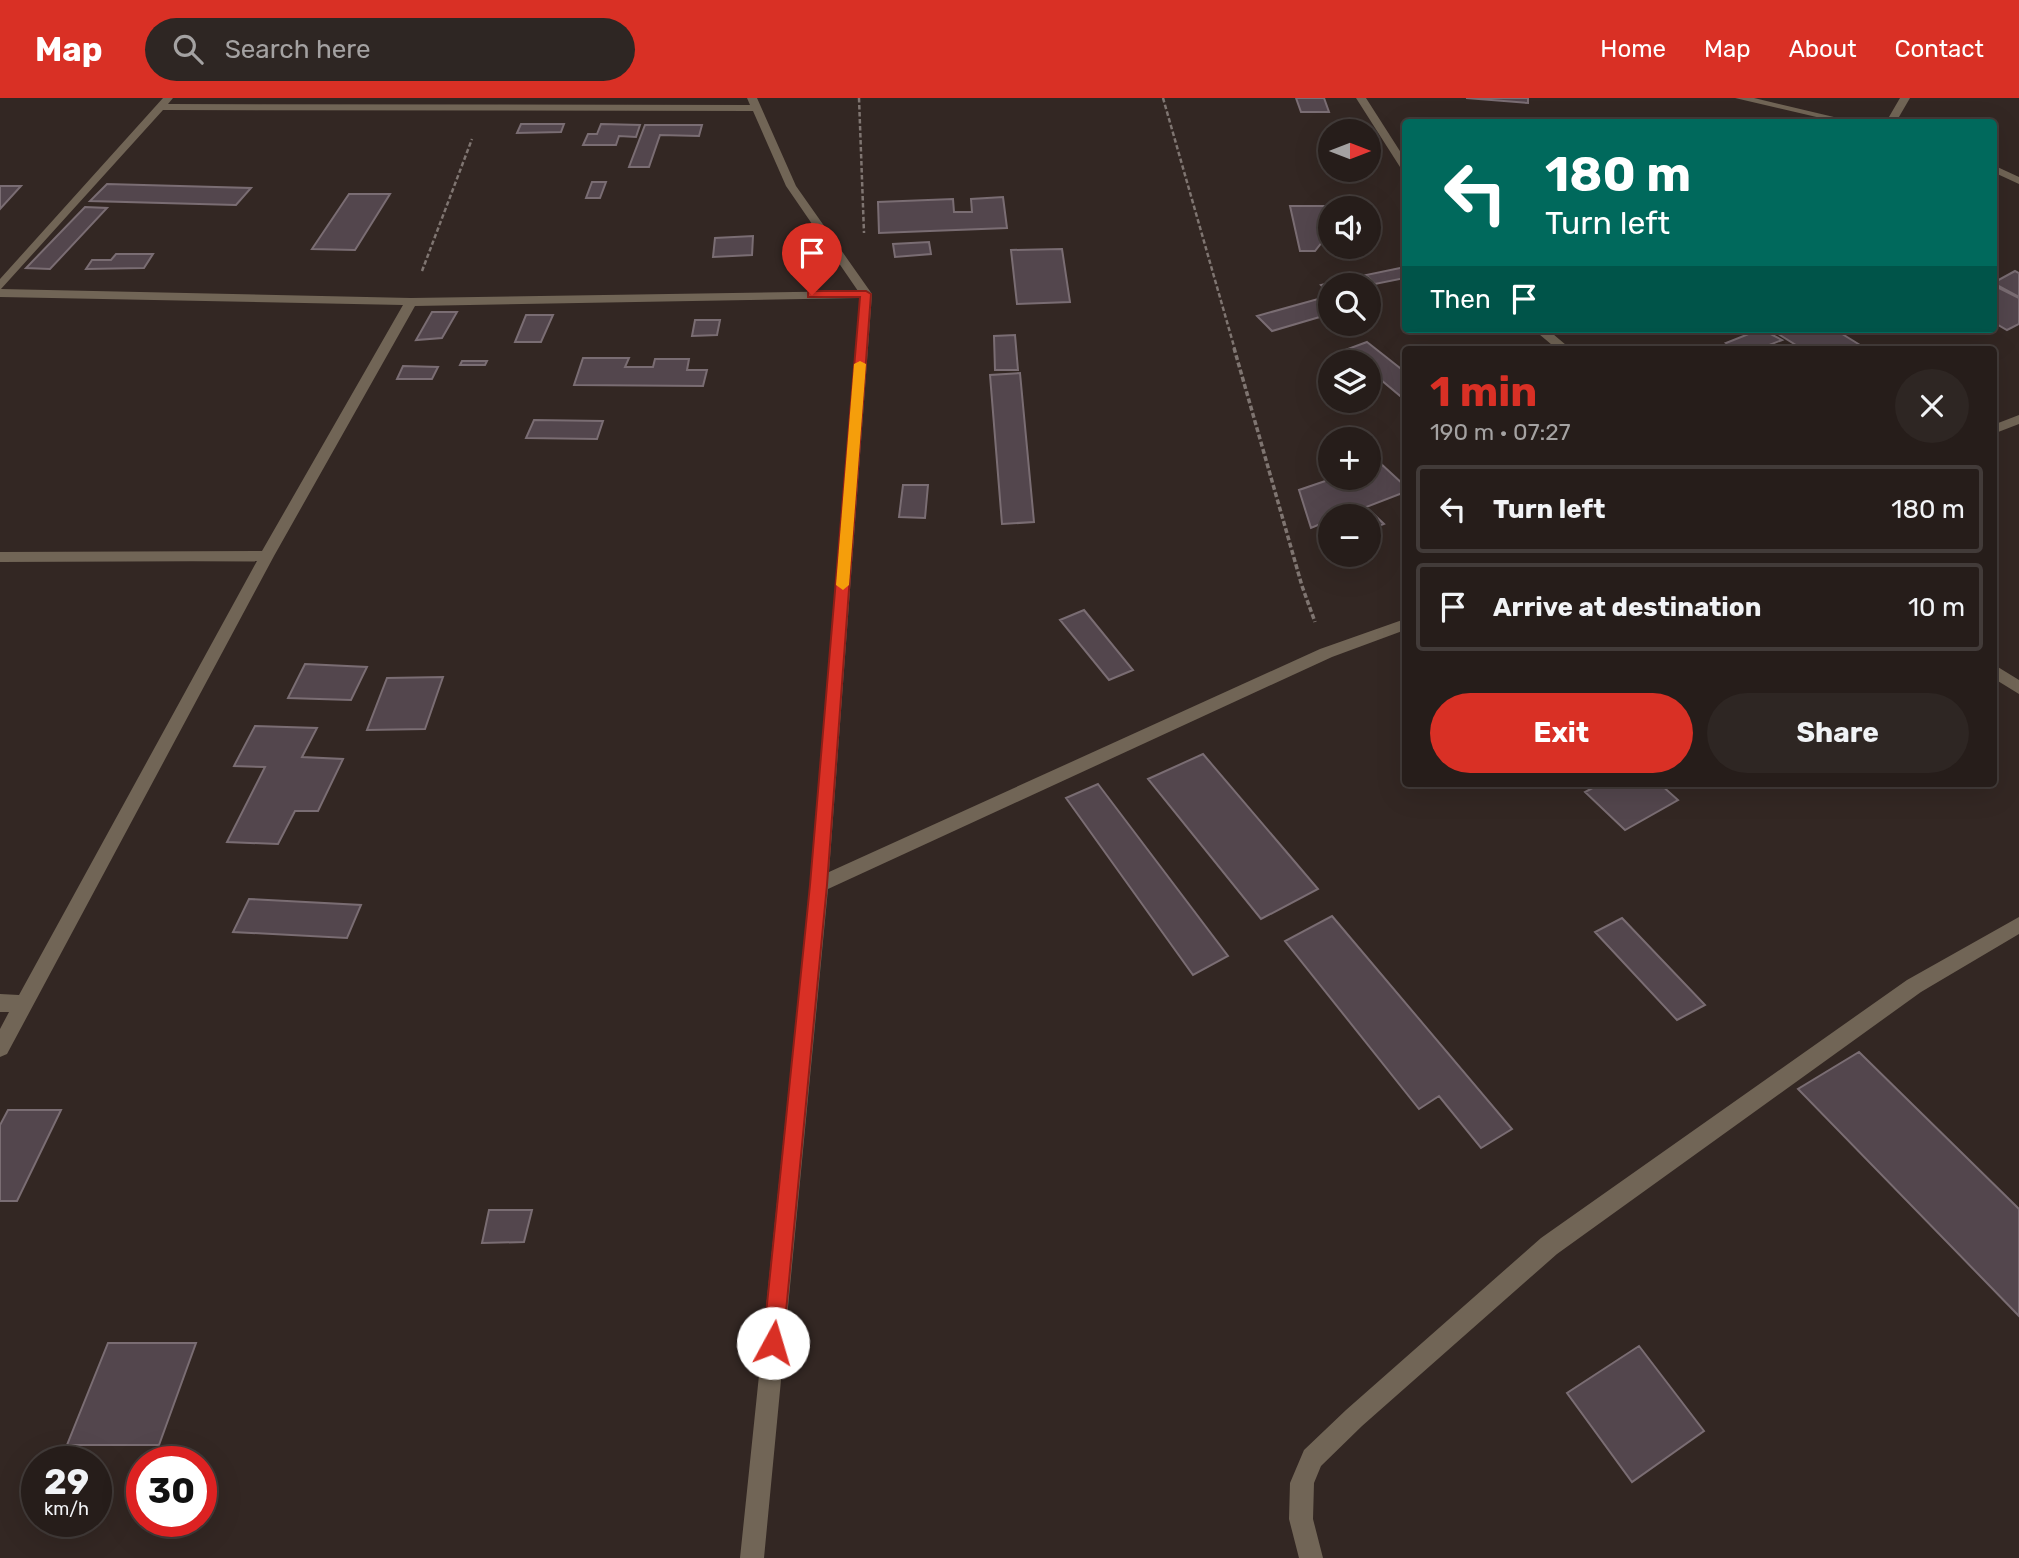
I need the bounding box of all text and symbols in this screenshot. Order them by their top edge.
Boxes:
search box [145,18,635,81]
text: Map [35,30,103,69]
icon: search [169,30,207,68]
text: Search here [225,34,370,65]
text: Home [1600,35,1666,63]
text: Map [1704,35,1751,63]
text: About [1789,35,1857,63]
text: Contact [1895,35,1984,63]
north arrow [1318,119,1381,182]
map controls [1318,119,1381,567]
text: 180 m [1545,145,1691,203]
icon: left [1430,147,1521,238]
button: sound [1318,196,1381,259]
text: Turn left [1545,204,1670,242]
pin [782,223,842,295]
icon: arrive [793,234,831,272]
button: search [1318,273,1381,336]
icon: arrive [1505,280,1543,318]
text: Then [1430,284,1491,315]
button: layers [1318,350,1381,413]
text: 1 min [1430,367,1537,417]
button: close [1895,369,1969,443]
text: 190 m · 07:27 [1430,418,1571,446]
button: + [1318,427,1381,490]
icon: left [1434,490,1472,528]
text: Turn left [1493,494,1605,525]
text: 180 m [1891,494,1965,525]
button: − [1318,504,1381,567]
icon: arrive [1434,588,1472,626]
text: Arrive at destination [1493,592,1761,623]
text: 10 m [1908,592,1965,623]
button: Exit [1430,693,1693,773]
button: Share [1707,693,1969,773]
position arrow [736,1306,810,1380]
speed limit sign: 30 [126,1446,217,1537]
text: 29 [44,1461,89,1503]
text: km/h [44,1498,89,1520]

